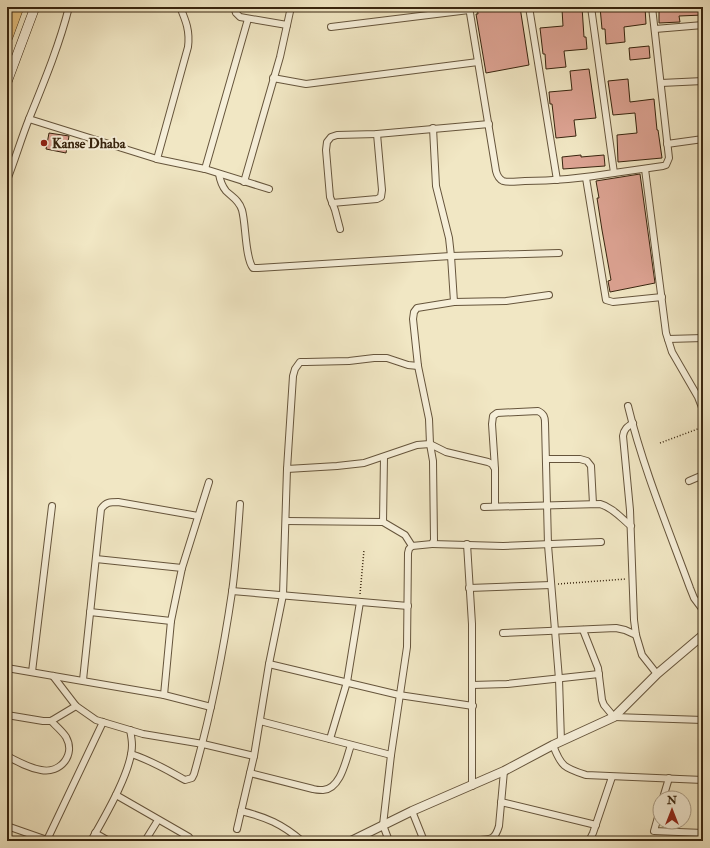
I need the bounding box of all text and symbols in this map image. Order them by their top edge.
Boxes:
place label: Kanse Dhaba [52,135,127,152]
marker: Kanse Dhaba [39,138,49,148]
north arrow [652,790,692,830]
text: N [666,794,678,807]

